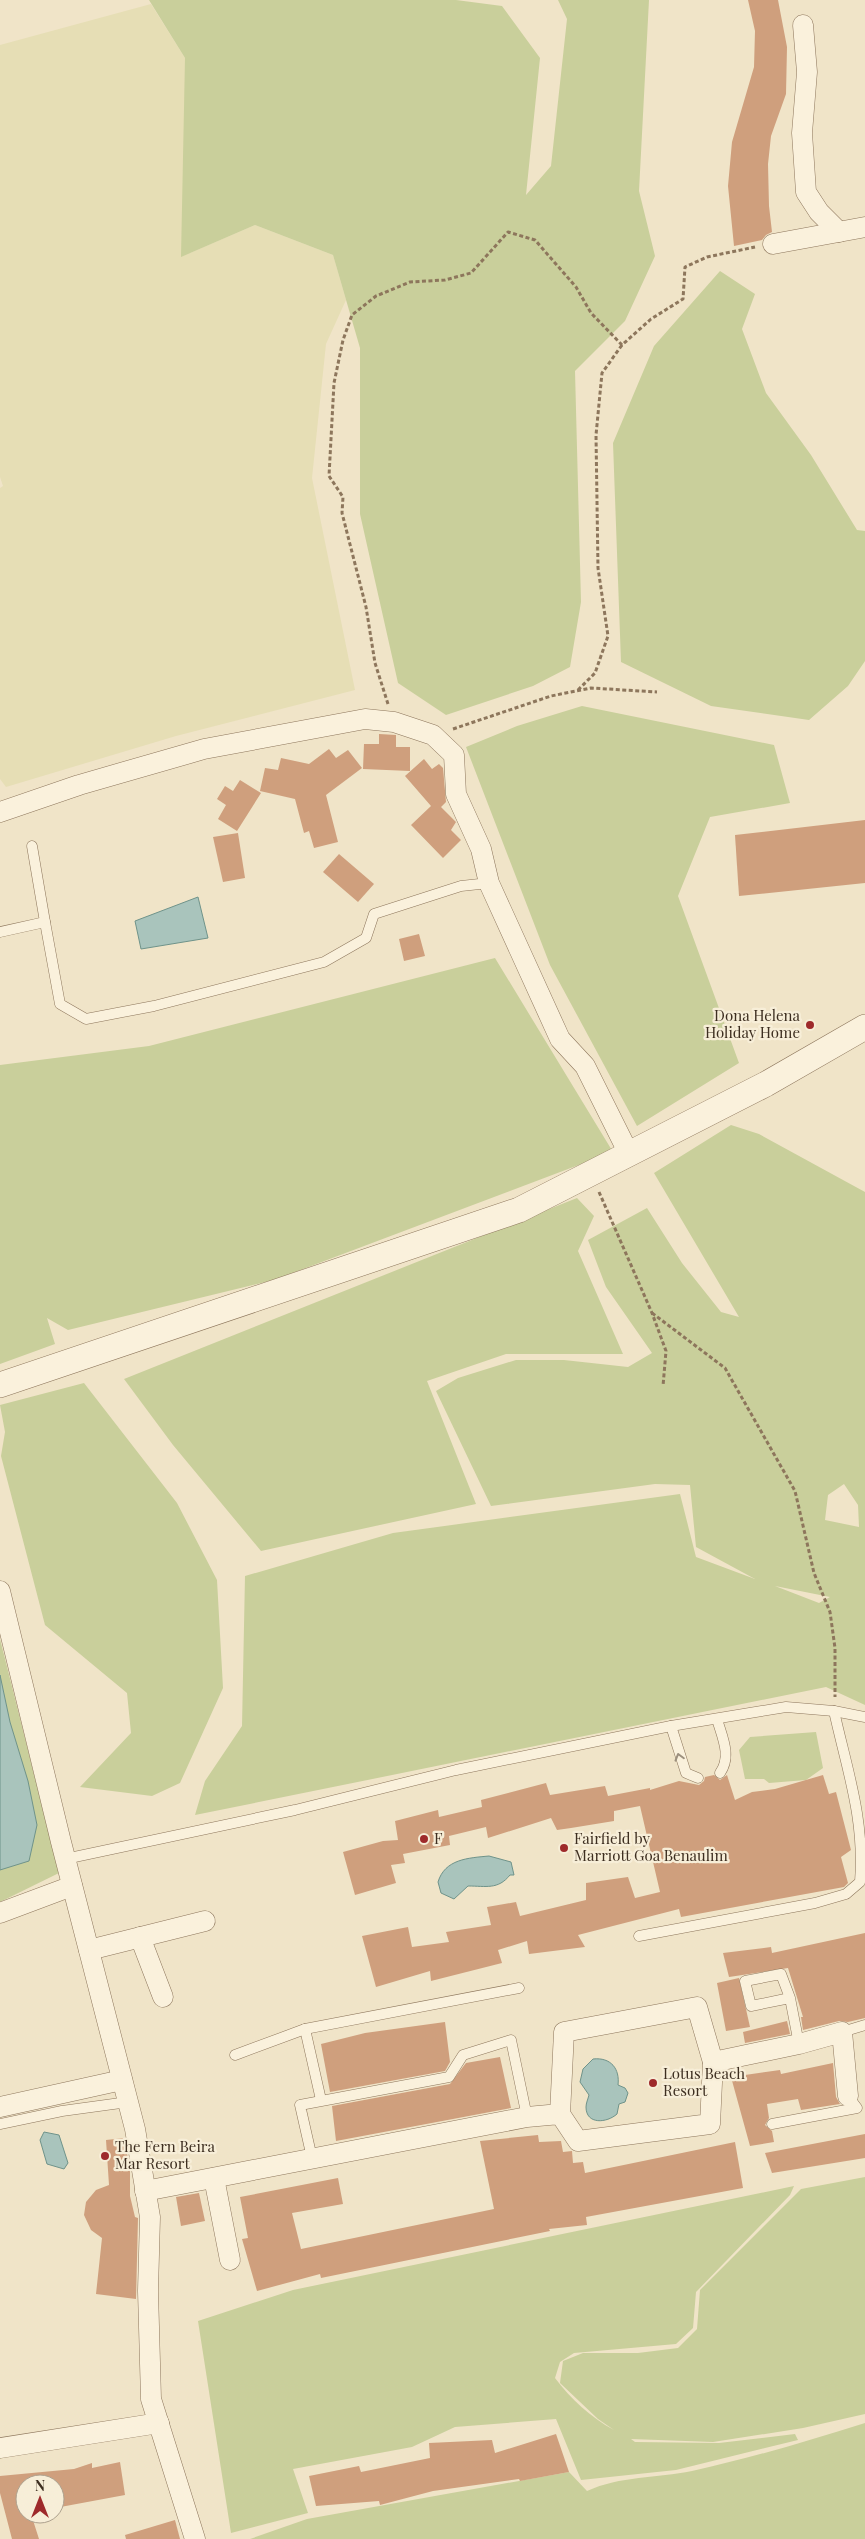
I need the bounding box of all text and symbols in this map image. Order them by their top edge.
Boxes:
place label: Dona Helena Holiday Home [705,1005,801,1042]
marker: Dona Helena Holiday Home [804,1019,816,1031]
one-way arrow [675,1753,685,1761]
place label: F [434,1828,443,1848]
place label: Fairfield by Marriott Goa Benaulim [574,1828,728,1865]
marker: F [418,1833,430,1845]
marker: Fairfield by Marriott Goa Benaulim [558,1842,570,1854]
place label: Lotus Beach Resort [663,2063,745,2100]
marker: Lotus Beach Resort [647,2077,659,2089]
place label: The Fern Beira Mar Resort [115,2136,216,2173]
marker: The Fern Beira Mar Resort [99,2150,111,2162]
north arrow [15,2474,65,2524]
text: N [35,2476,45,2495]

